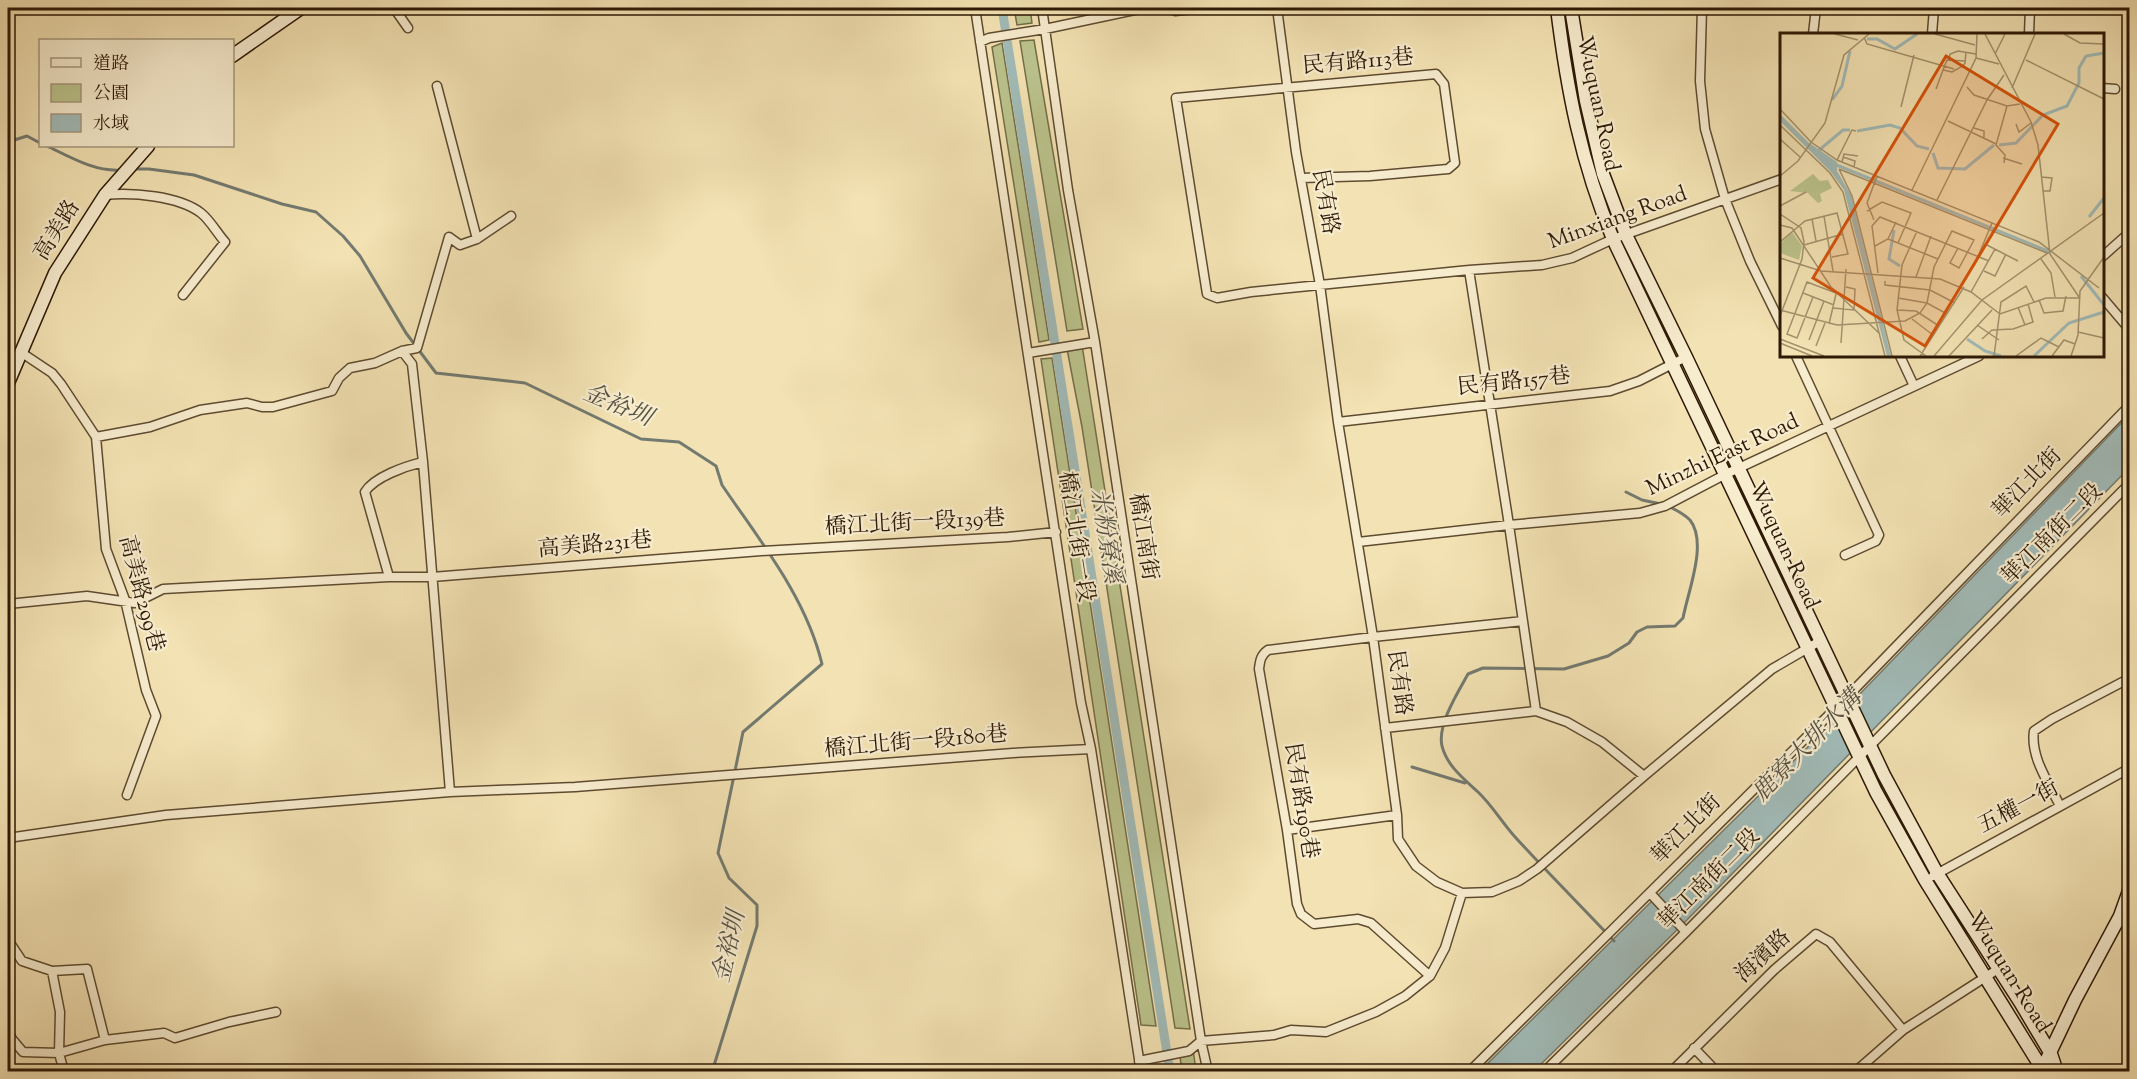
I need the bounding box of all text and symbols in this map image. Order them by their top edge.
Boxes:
street label: Wuquan Road [1567,33,1627,175]
inset map [1780,33,2104,357]
legend [39,39,234,147]
street label: 民有路113巷 [1301,42,1415,84]
text: 道路 [93,52,129,78]
text: 公園 [93,82,129,108]
text: 水域 [93,112,129,138]
street label: 民有路 [1303,167,1345,237]
street label: Minxiang Road [1544,179,1692,259]
street label: 高美路 [27,195,89,267]
street label: 民有路157巷 [1456,361,1572,405]
water label: 金裕圳 [577,376,660,437]
street label: Minzhi East Road [1641,407,1805,505]
street label: 華江北街 [1986,441,2070,527]
street label: 橋江北街一段 [1049,469,1101,605]
street label: Wuquan Road [1739,477,1827,615]
street label: 華江南街二段 [1995,477,2111,593]
water label: 米粉寮溪 [1081,486,1130,589]
street label: 橋江南街 [1119,491,1165,583]
street label: 橋江北街一段139巷 [824,503,1006,545]
street label: 高美路231巷 [536,525,654,567]
street label: 高美路299巷 [109,532,171,656]
street label: 民有路 [1378,648,1418,718]
water label: 鹿寮大排水溝 [1746,680,1873,810]
street label: 橋江北街一段180巷 [823,719,1009,767]
street label: 民有路190巷 [1275,740,1325,862]
street label: 五權一街 [1973,773,2065,843]
street label: 華江北街 [1645,788,1729,872]
street label: 華江南街二段 [1652,822,1768,938]
water label: 金裕圳 [705,904,756,986]
street label: Wuquan Road [1958,906,2058,1040]
street label: 海濱路 [1729,923,1799,991]

